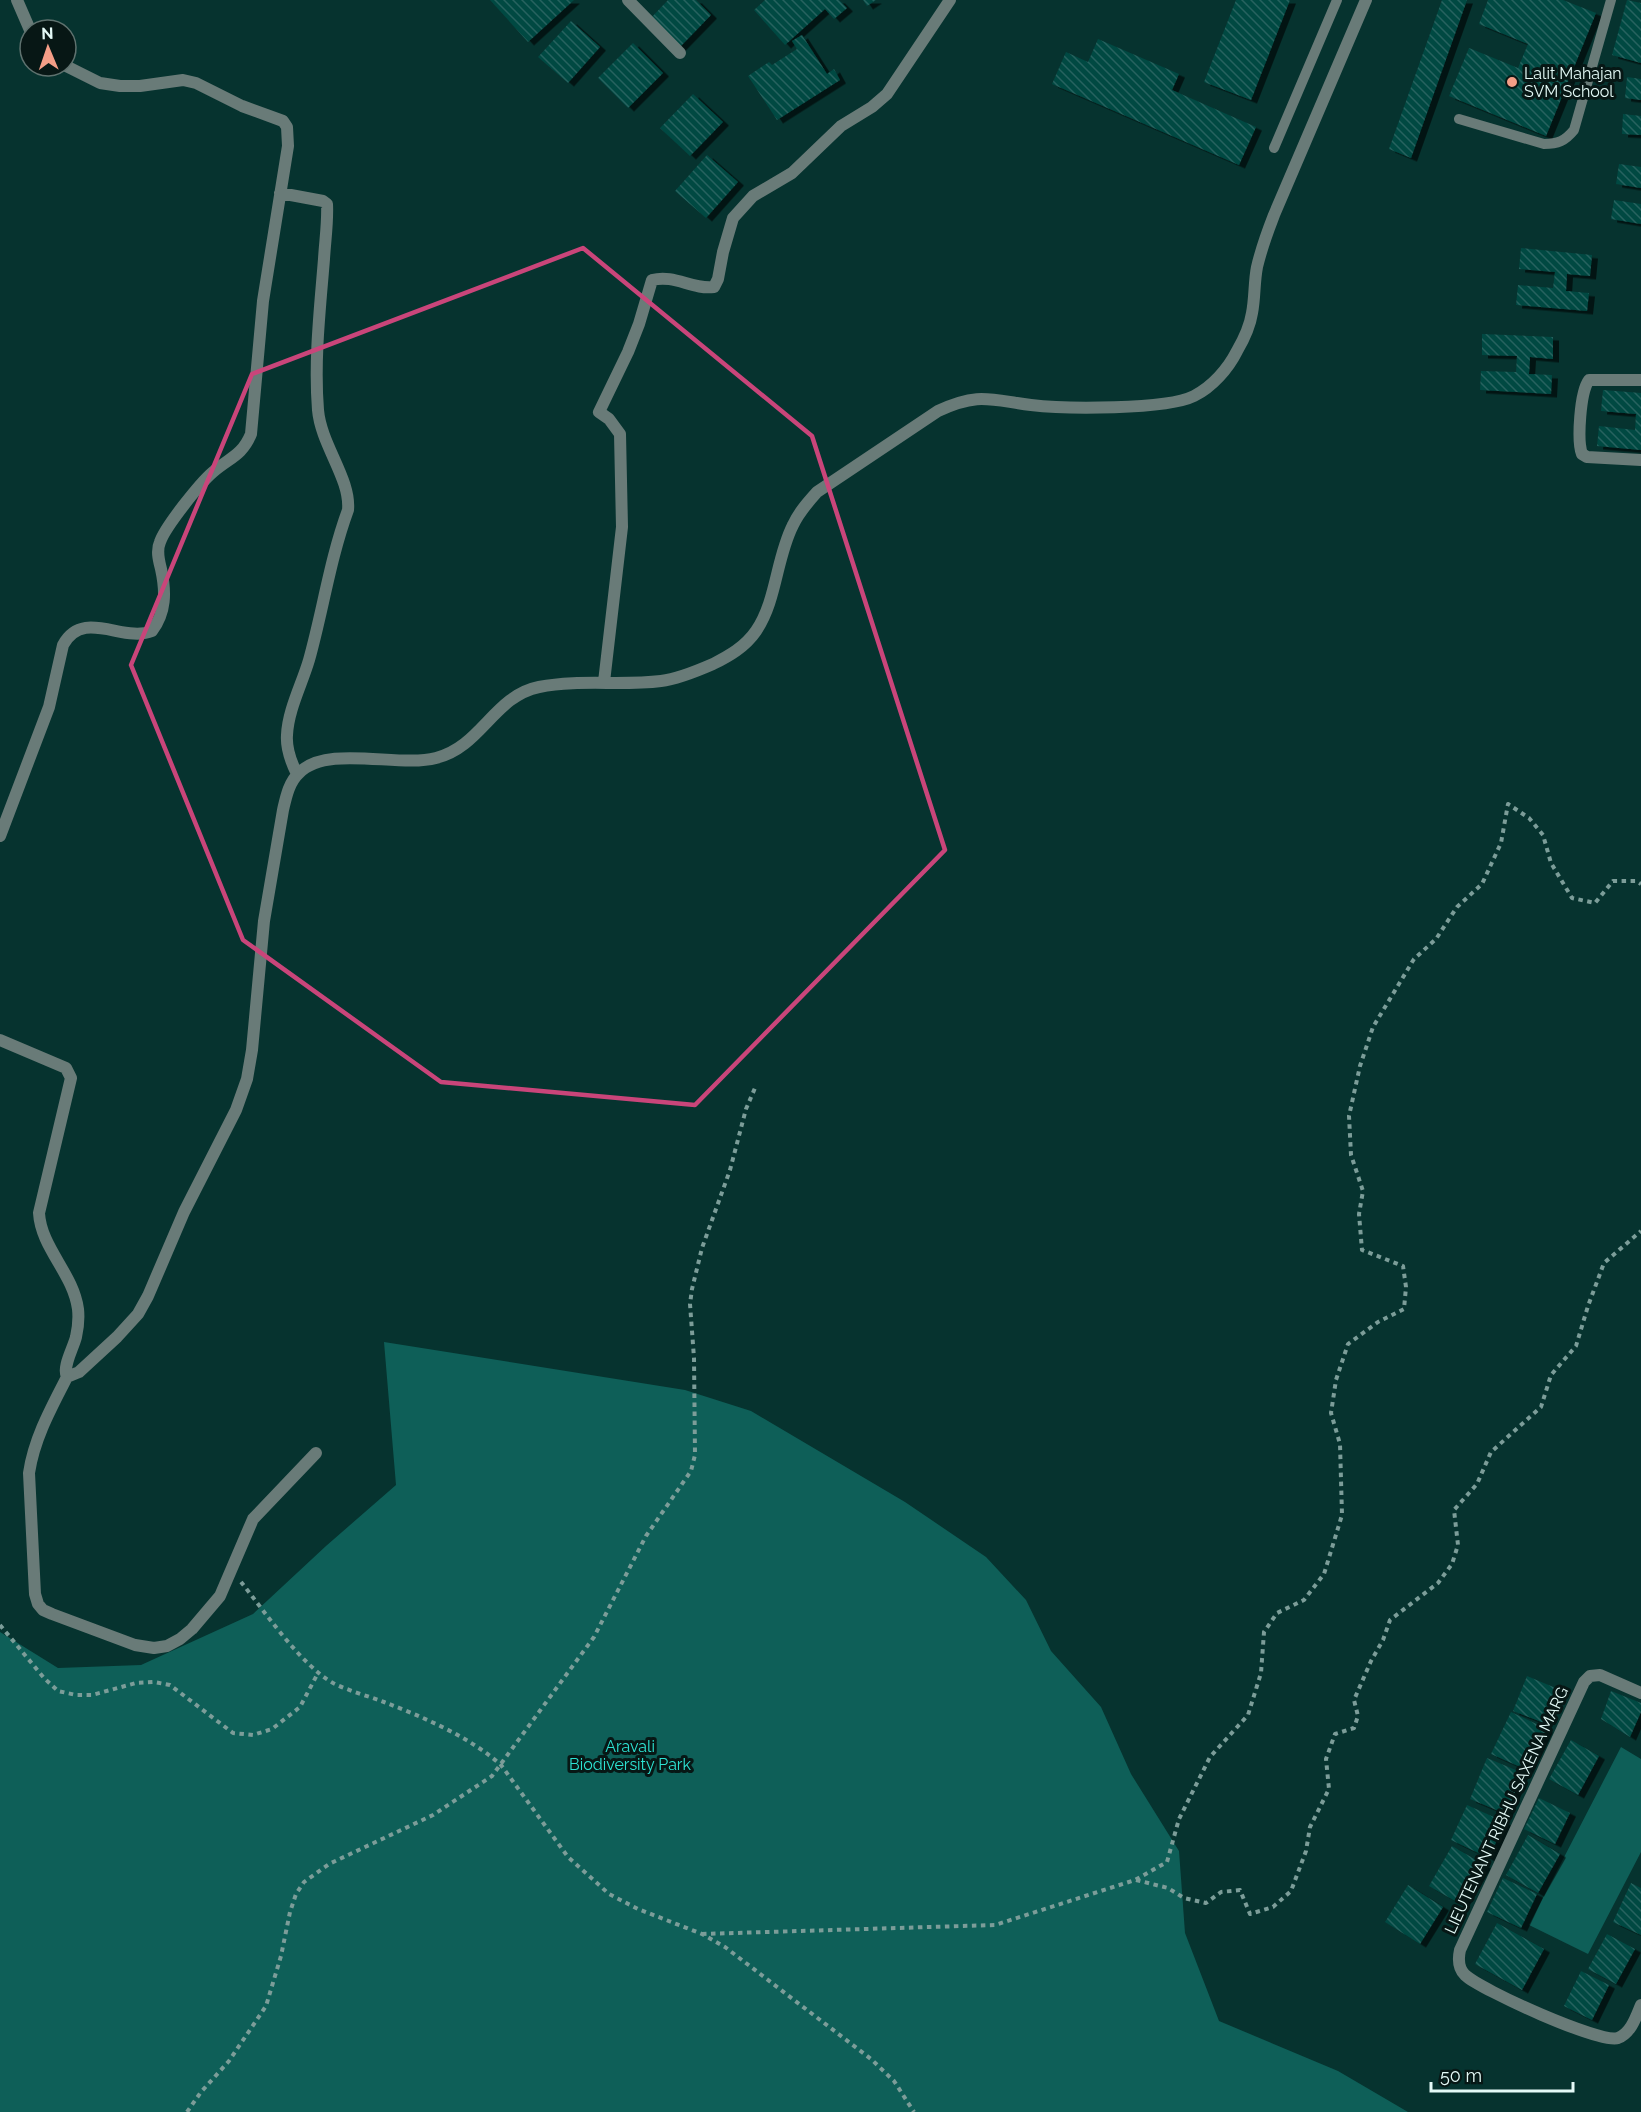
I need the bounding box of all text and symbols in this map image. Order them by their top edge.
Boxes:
north arrow [18,18,78,78]
text: N [41,24,54,43]
place label: Lalit Mahajan SVM School [1524,64,1622,101]
marker: Lalit Mahajan SVM School [1505,75,1519,89]
street label: LIEUTENANT RIBHU SAXENA MARG [1441,1684,1572,1937]
park label: Aravali Biodiversity Park [569,1737,691,1774]
scale bar [1431,2055,1574,2093]
text: 50 m [1440,2065,1482,2086]

